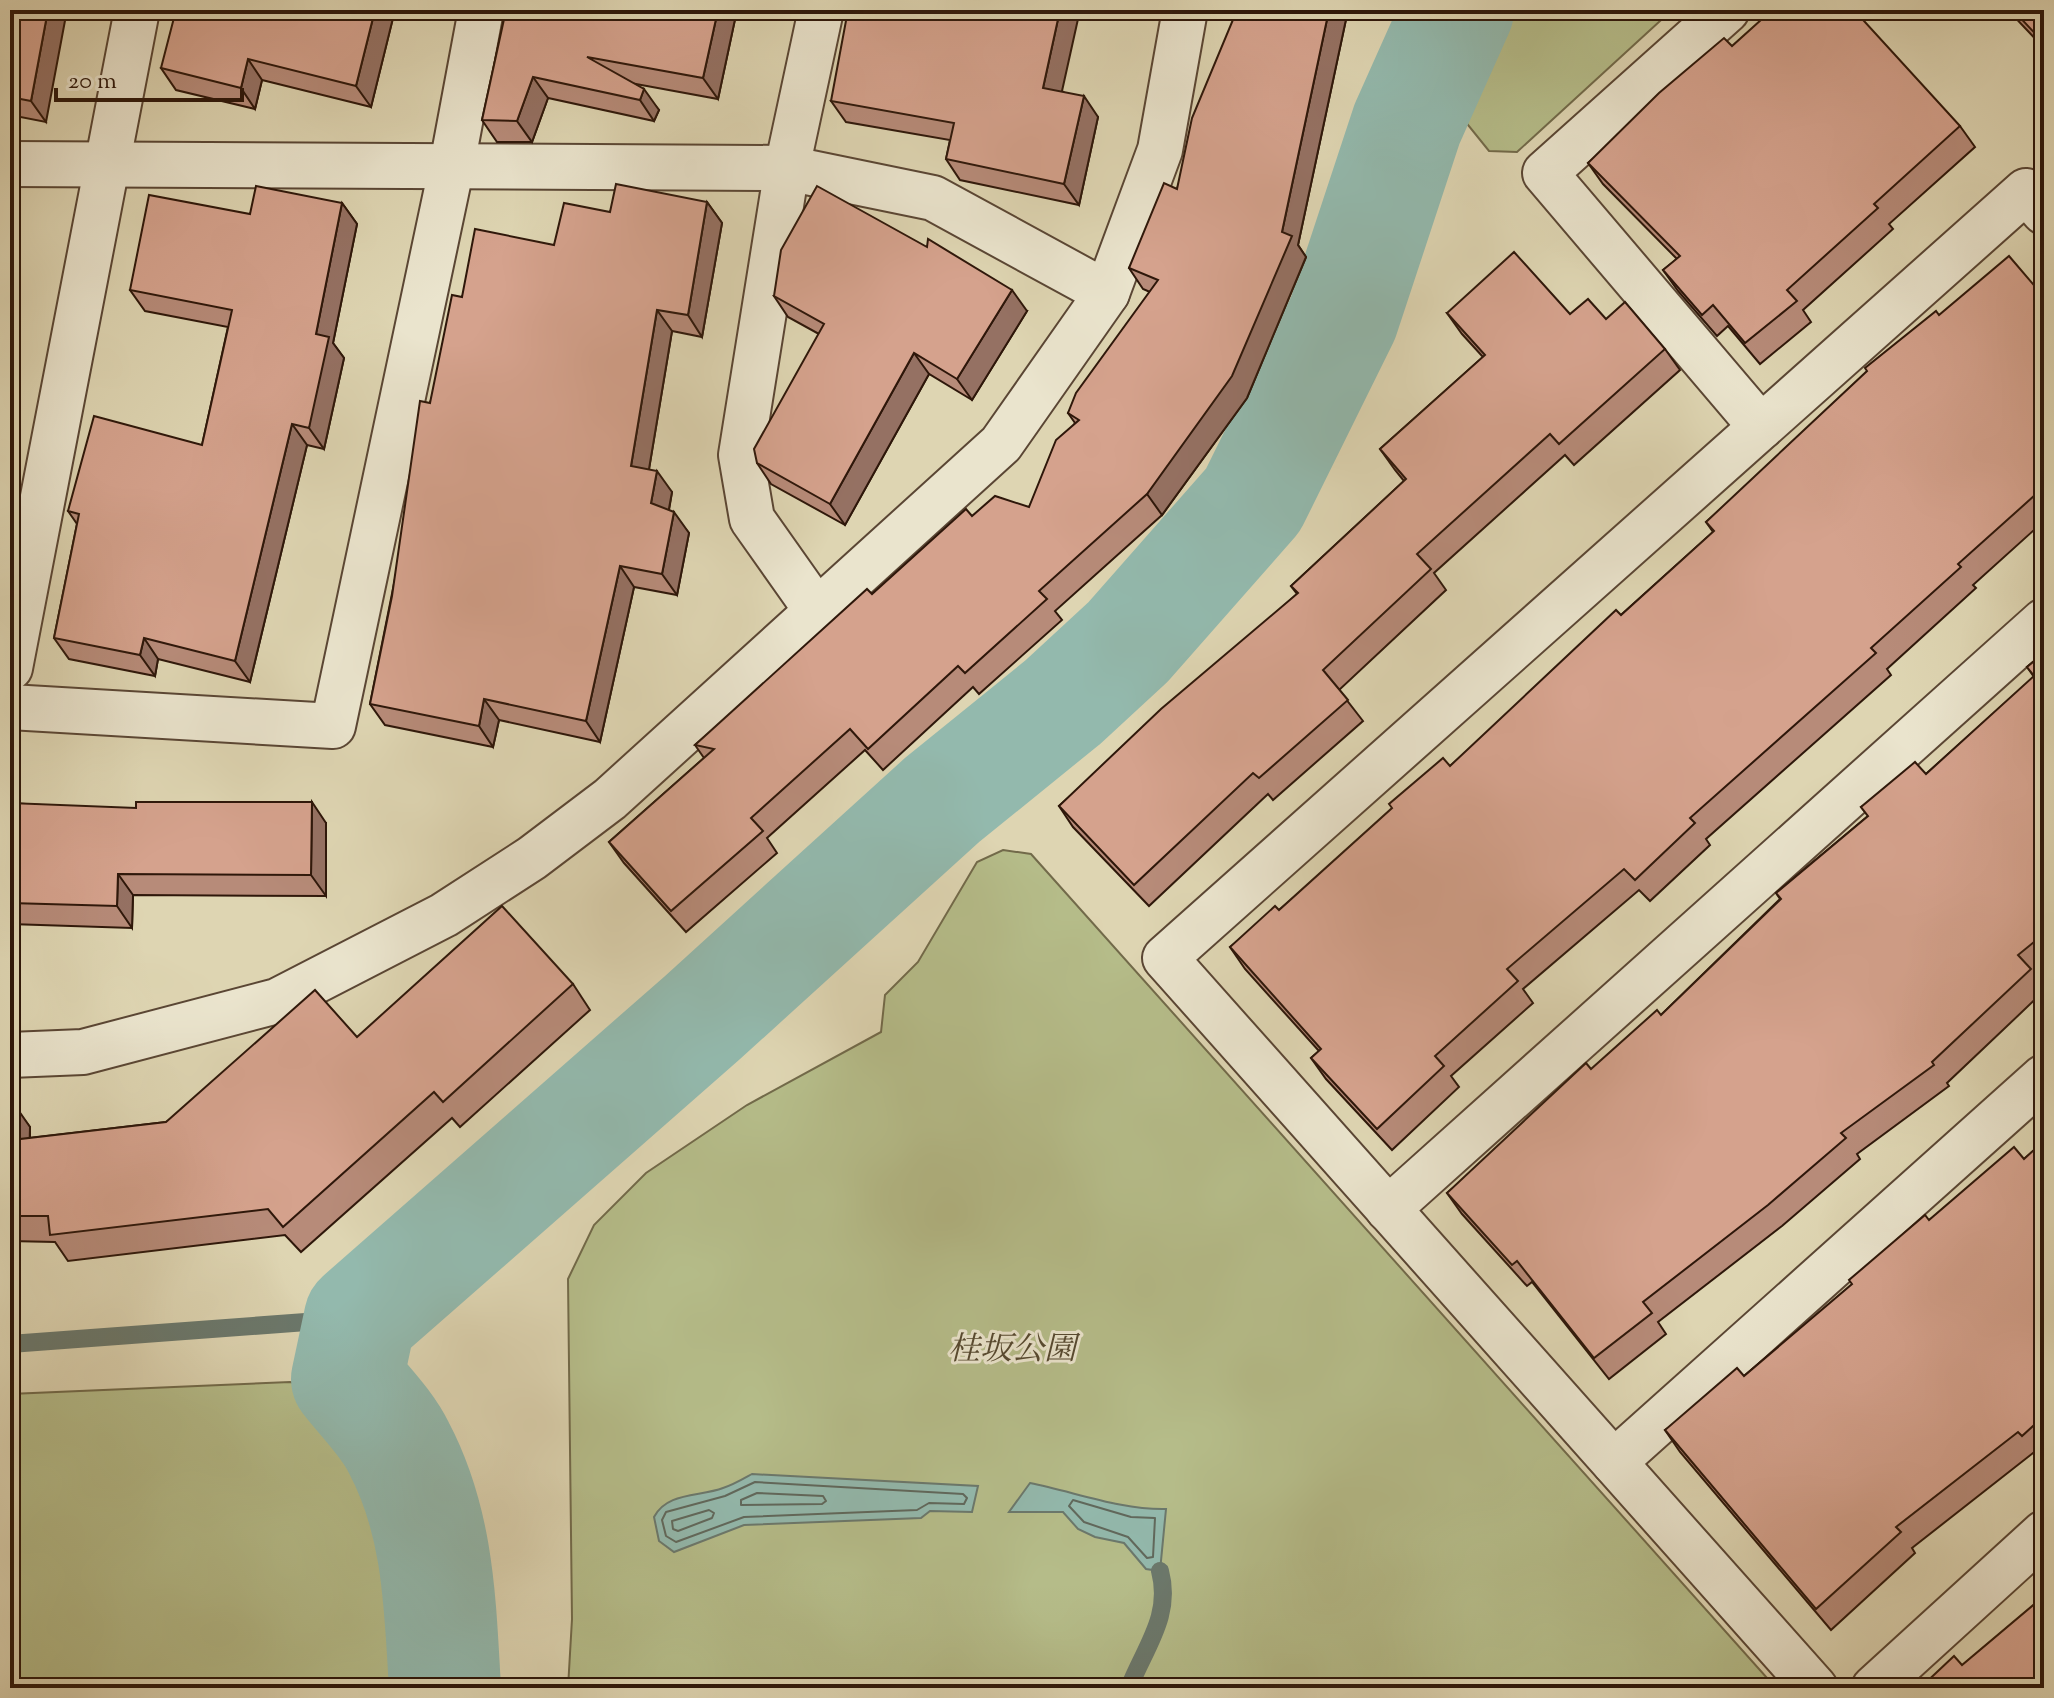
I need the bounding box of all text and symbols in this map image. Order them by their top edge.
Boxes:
scale bar [56,52,242,102]
text: 20 m [68,65,117,99]
park label: 桂坂公園 [948,1328,1081,1374]

